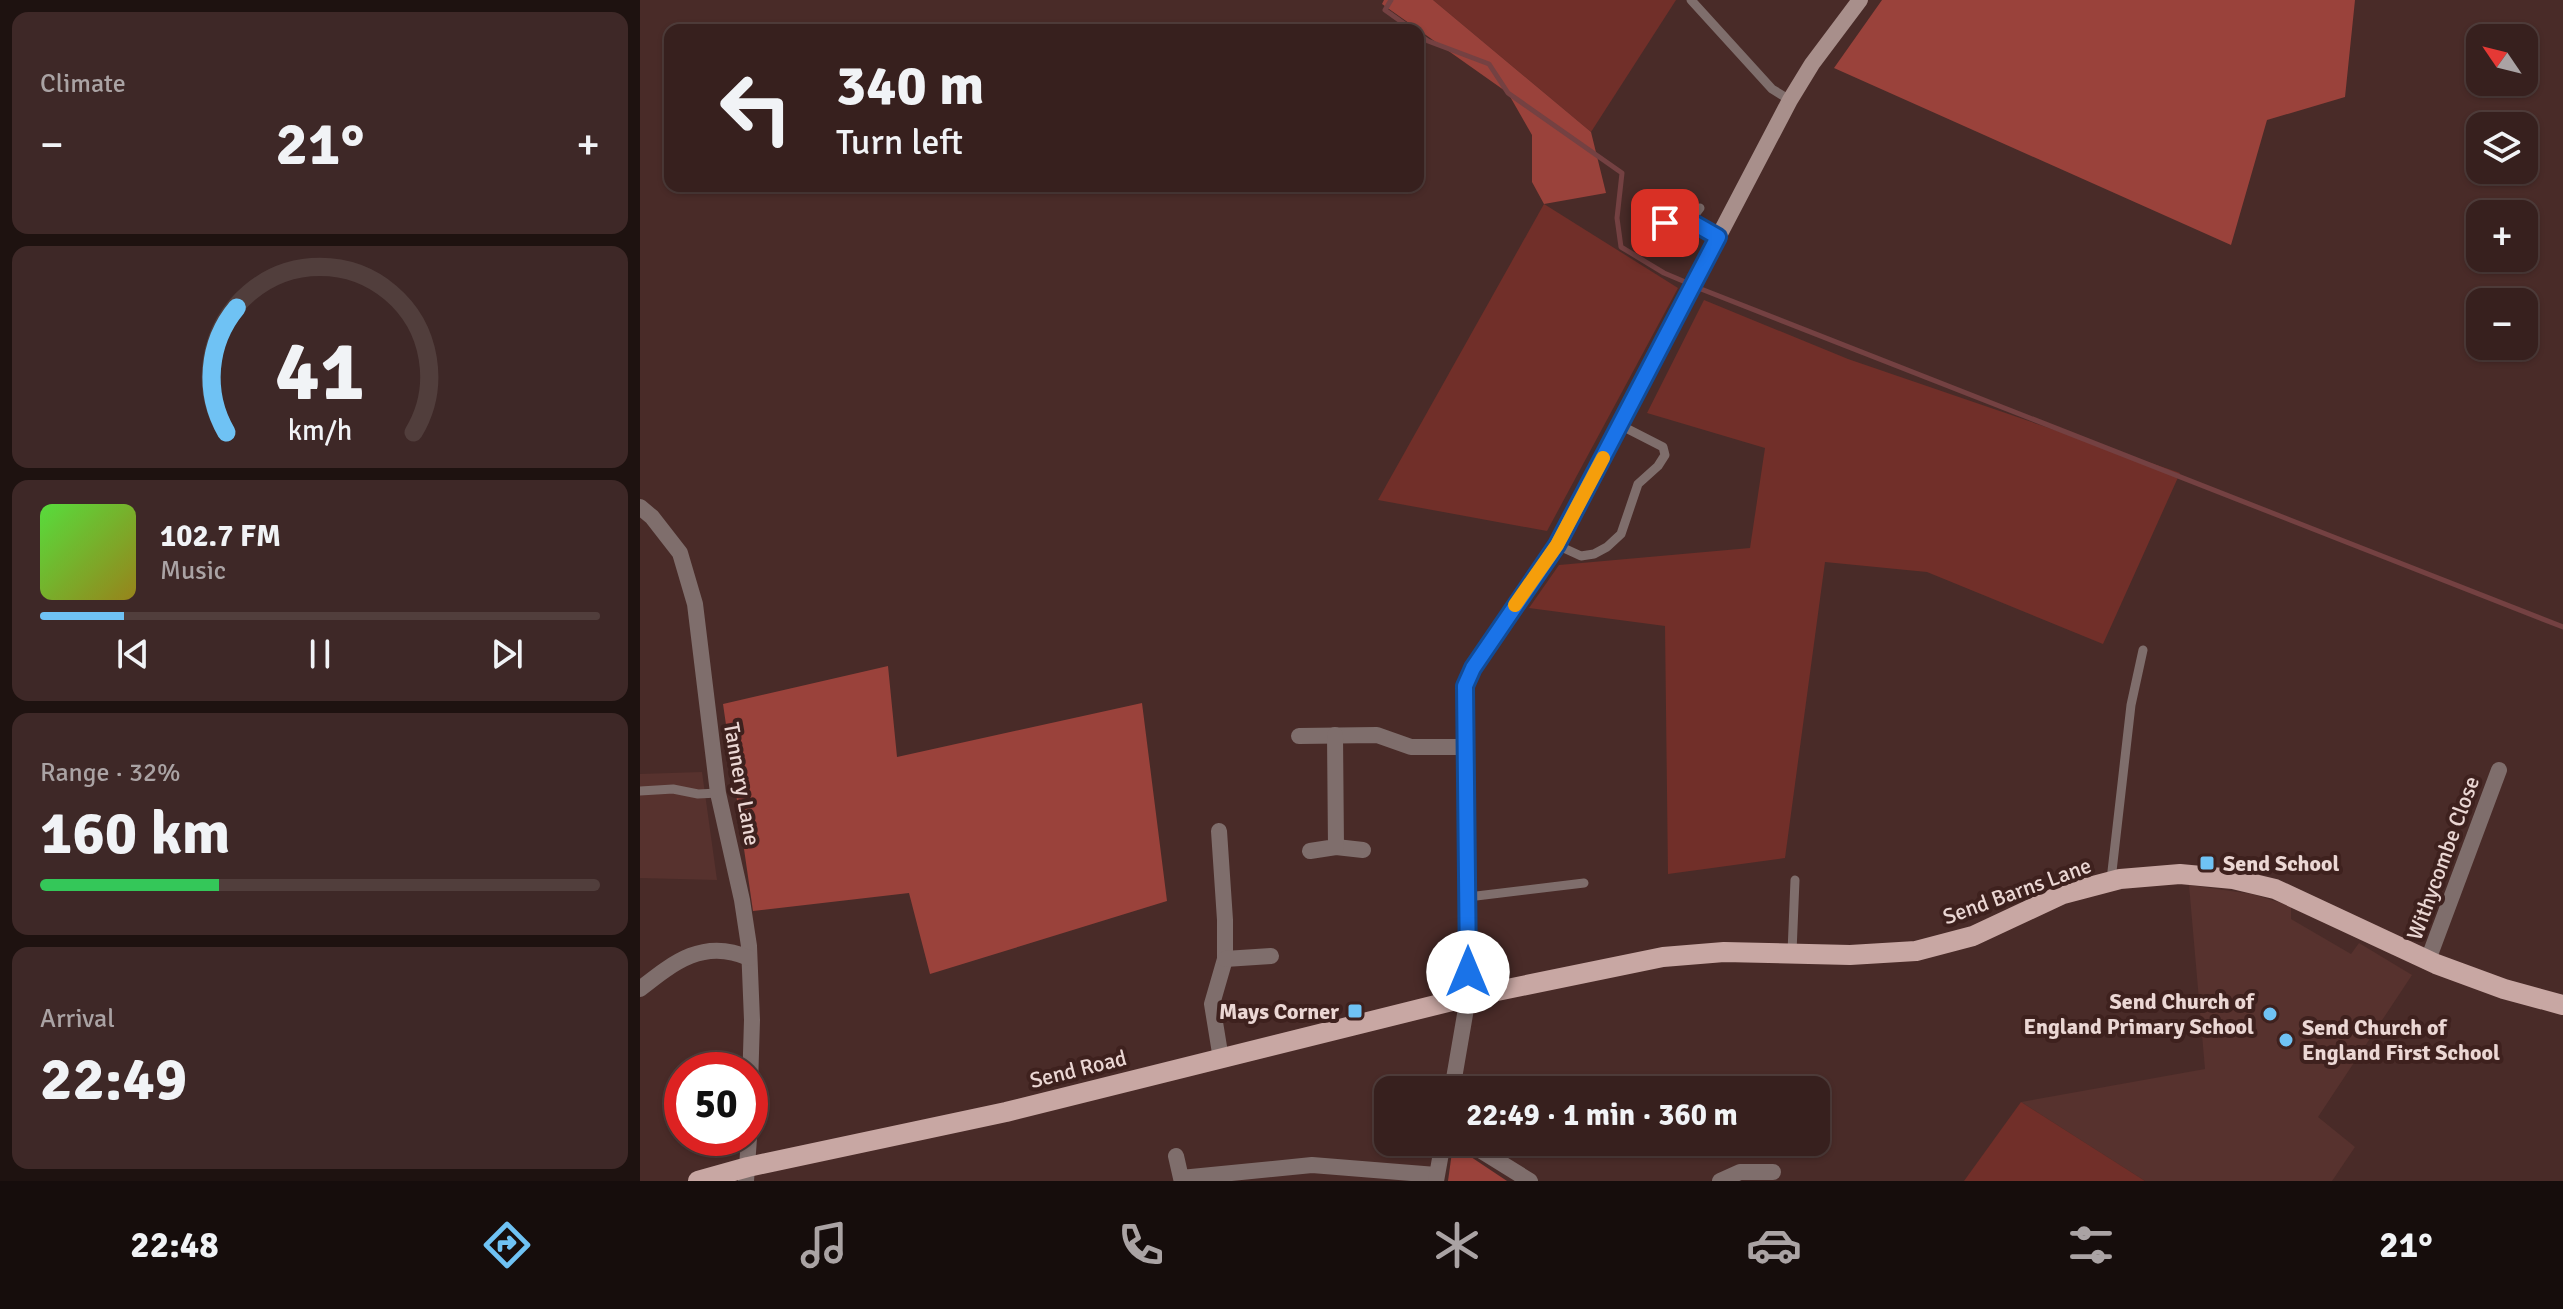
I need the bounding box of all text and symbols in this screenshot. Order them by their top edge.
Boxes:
north arrow [2466,24,2538,96]
map controls [2466,24,2538,360]
text: 340 m [836,51,984,120]
icon: left [704,56,808,160]
text: Climate [40,68,126,100]
text: 21° [276,108,364,182]
button: layers [2466,112,2538,184]
text: − [40,118,64,172]
text: + [576,118,600,172]
text: Turn left [836,120,963,165]
pin [1631,189,1699,257]
button: + [2466,200,2538,272]
icon: arrive [1643,201,1687,245]
button: − [2466,288,2538,360]
text: 41 [275,320,365,422]
text: km/h [288,413,352,448]
text: 102.7 FM [160,518,281,555]
text: Music [160,555,226,587]
icon: previous [111,632,155,676]
icon: pause [298,632,342,676]
icon: next [485,632,529,676]
street label: Tannery Lane [718,720,766,848]
text: Range · 32% [40,757,181,789]
street label: Withycombe Close [2401,772,2485,944]
text: 160 km [40,797,230,871]
place label: Send School [2223,850,2340,877]
street label: Send Barns Lane [1939,852,2095,930]
marker: Send School [2198,854,2216,872]
position arrow [1426,930,1510,1014]
place label: Send Church of England Primary School [2023,988,2255,1040]
place label: Mays Corner [1219,998,1339,1025]
marker: Mays Corner [1346,1002,1364,1020]
text: Arrival [40,1003,115,1035]
marker: Send Church of England Primary School [2261,1005,2279,1023]
place label: Send Church of England First School [2302,1014,2500,1066]
marker: Send Church of England First School [2277,1031,2295,1049]
text: 22:49 [40,1043,187,1117]
street label: Send Road [1027,1044,1129,1094]
speed limit sign: 50 [664,1052,768,1156]
text: 22:49 · 1 min · 360 m [1466,1097,1738,1134]
icon: directions [479,1217,535,1273]
icon: music [796,1217,852,1273]
icon: phone [1113,1217,1169,1273]
icon: climate [1429,1217,1485,1273]
icon: car [1746,1217,1802,1273]
icon: filters [2063,1217,2119,1273]
text: 22:48 [130,1223,219,1268]
text: 21° [2379,1223,2433,1268]

